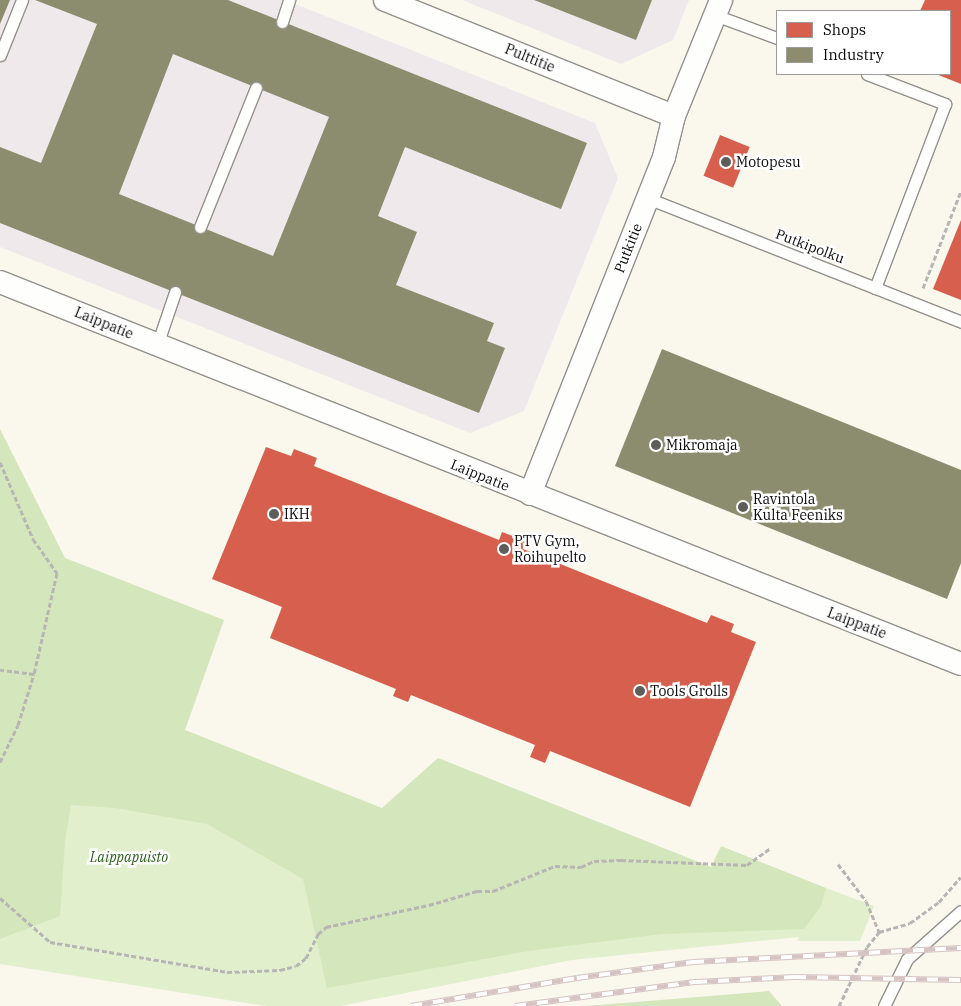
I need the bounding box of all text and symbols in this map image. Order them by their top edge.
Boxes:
legend [776,10,951,75]
text: Shops [823,20,866,39]
street label: Pulttitie [502,40,558,76]
text: Industry [823,45,884,64]
place label: Motopesu [736,154,801,170]
marker: Motopesu [720,156,732,168]
street label: Putkitie [611,221,645,275]
street label: Putkipolku [773,225,847,267]
street label: Laippatie [72,304,136,342]
place label: Mikromaja [666,437,738,453]
marker: Mikromaja [650,439,662,451]
street label: Laippatie [448,456,512,494]
place label: Ravintola Kulta Feeniks [753,491,843,524]
marker: Ravintola Kulta Feeniks [737,501,749,513]
place label: IKH [284,506,310,522]
marker: IKH [268,508,280,520]
place label: PTV Gym, Roihupelto [514,533,586,566]
marker: PTV Gym, Roihupelto [498,543,510,555]
street label: Laippatie [825,604,889,642]
place label: Tools Grolls [650,683,728,699]
marker: Tools Grolls [634,685,646,697]
park label: Laippapuisto [90,849,168,865]

